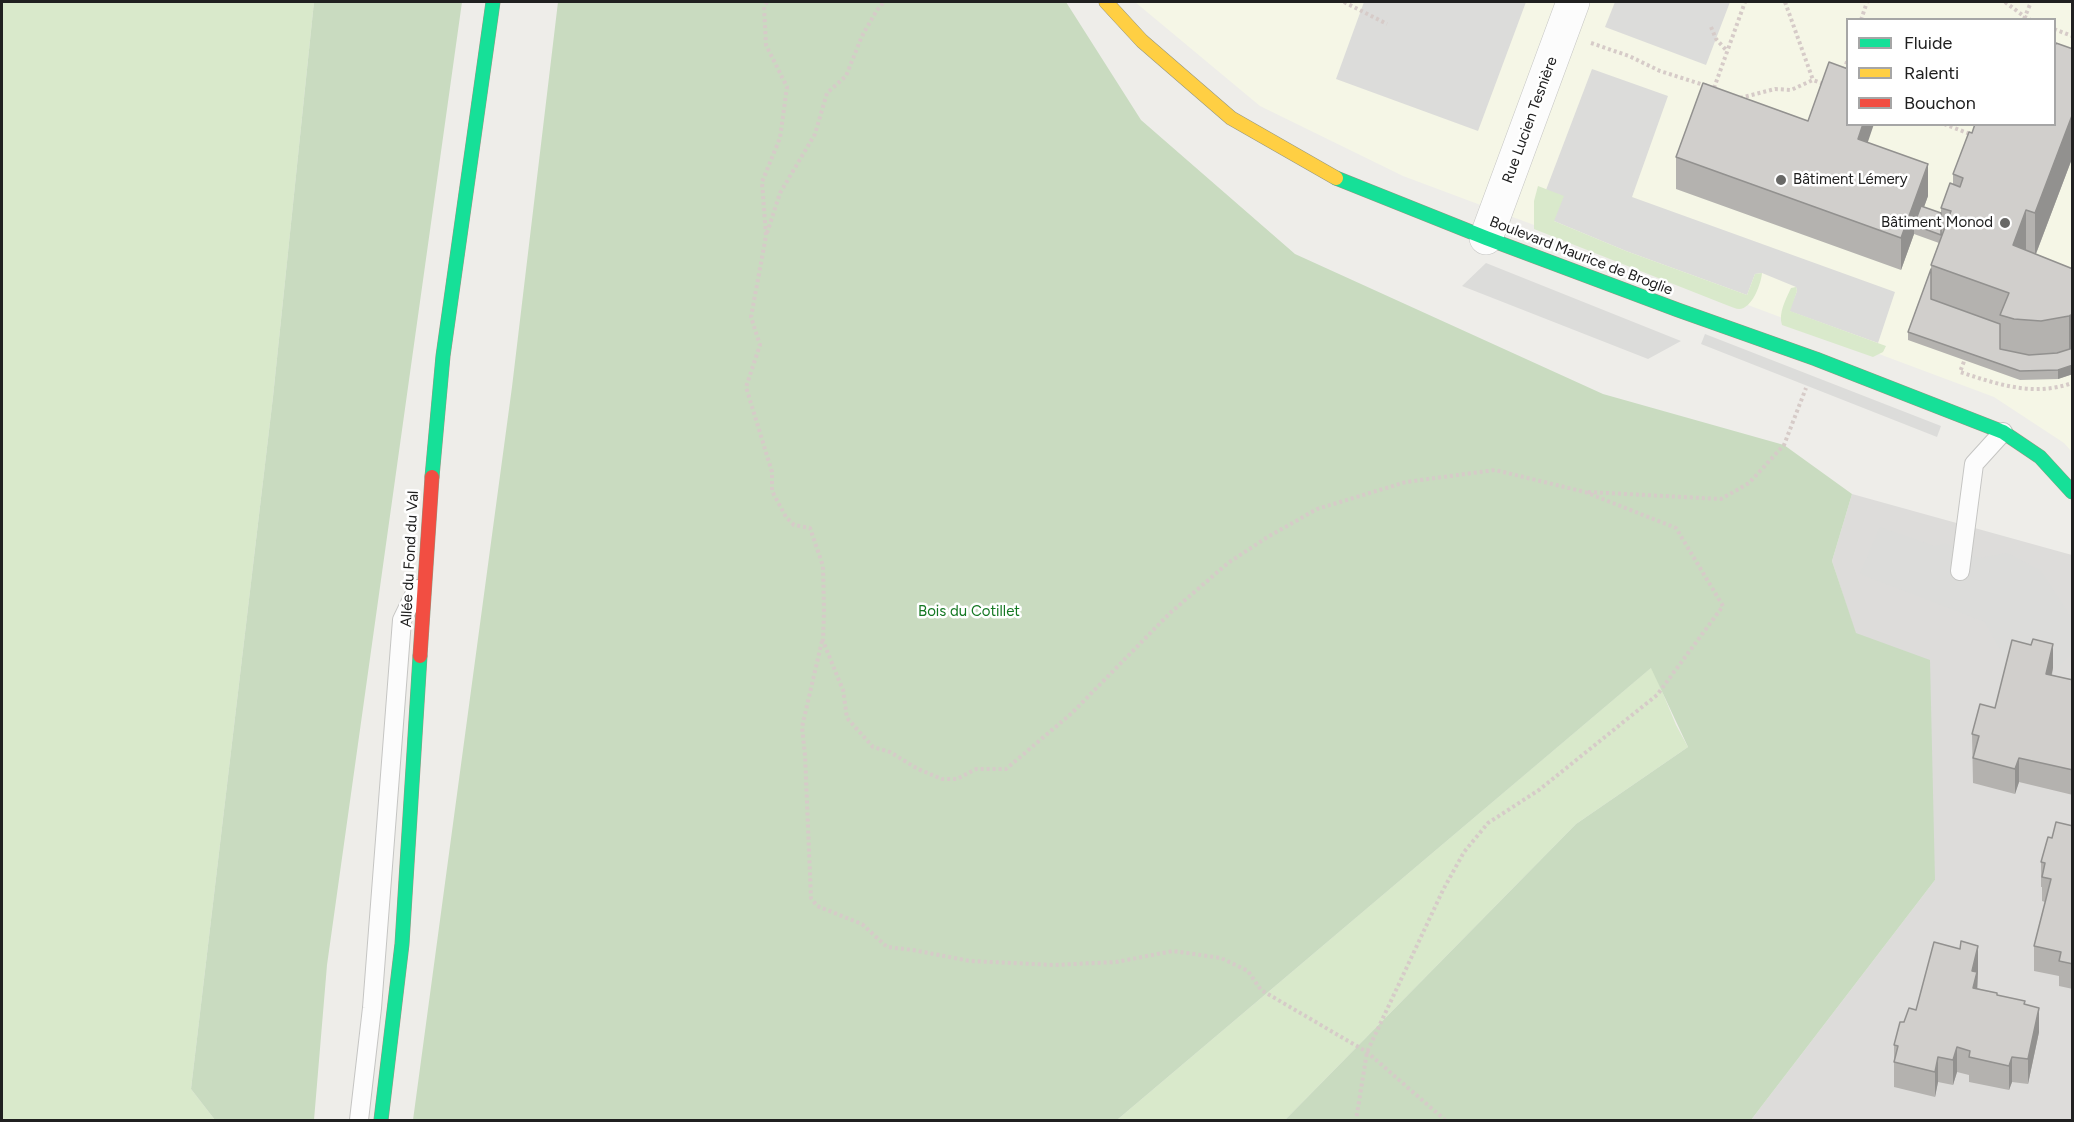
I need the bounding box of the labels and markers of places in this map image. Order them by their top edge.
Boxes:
place label: Bâtiment Lémery [1793,171,1908,189]
marker: Bâtiment Lémery [1774,173,1788,187]
place label: Bâtiment Monod [1881,214,1993,232]
marker: Bâtiment Monod [1998,216,2012,230]

